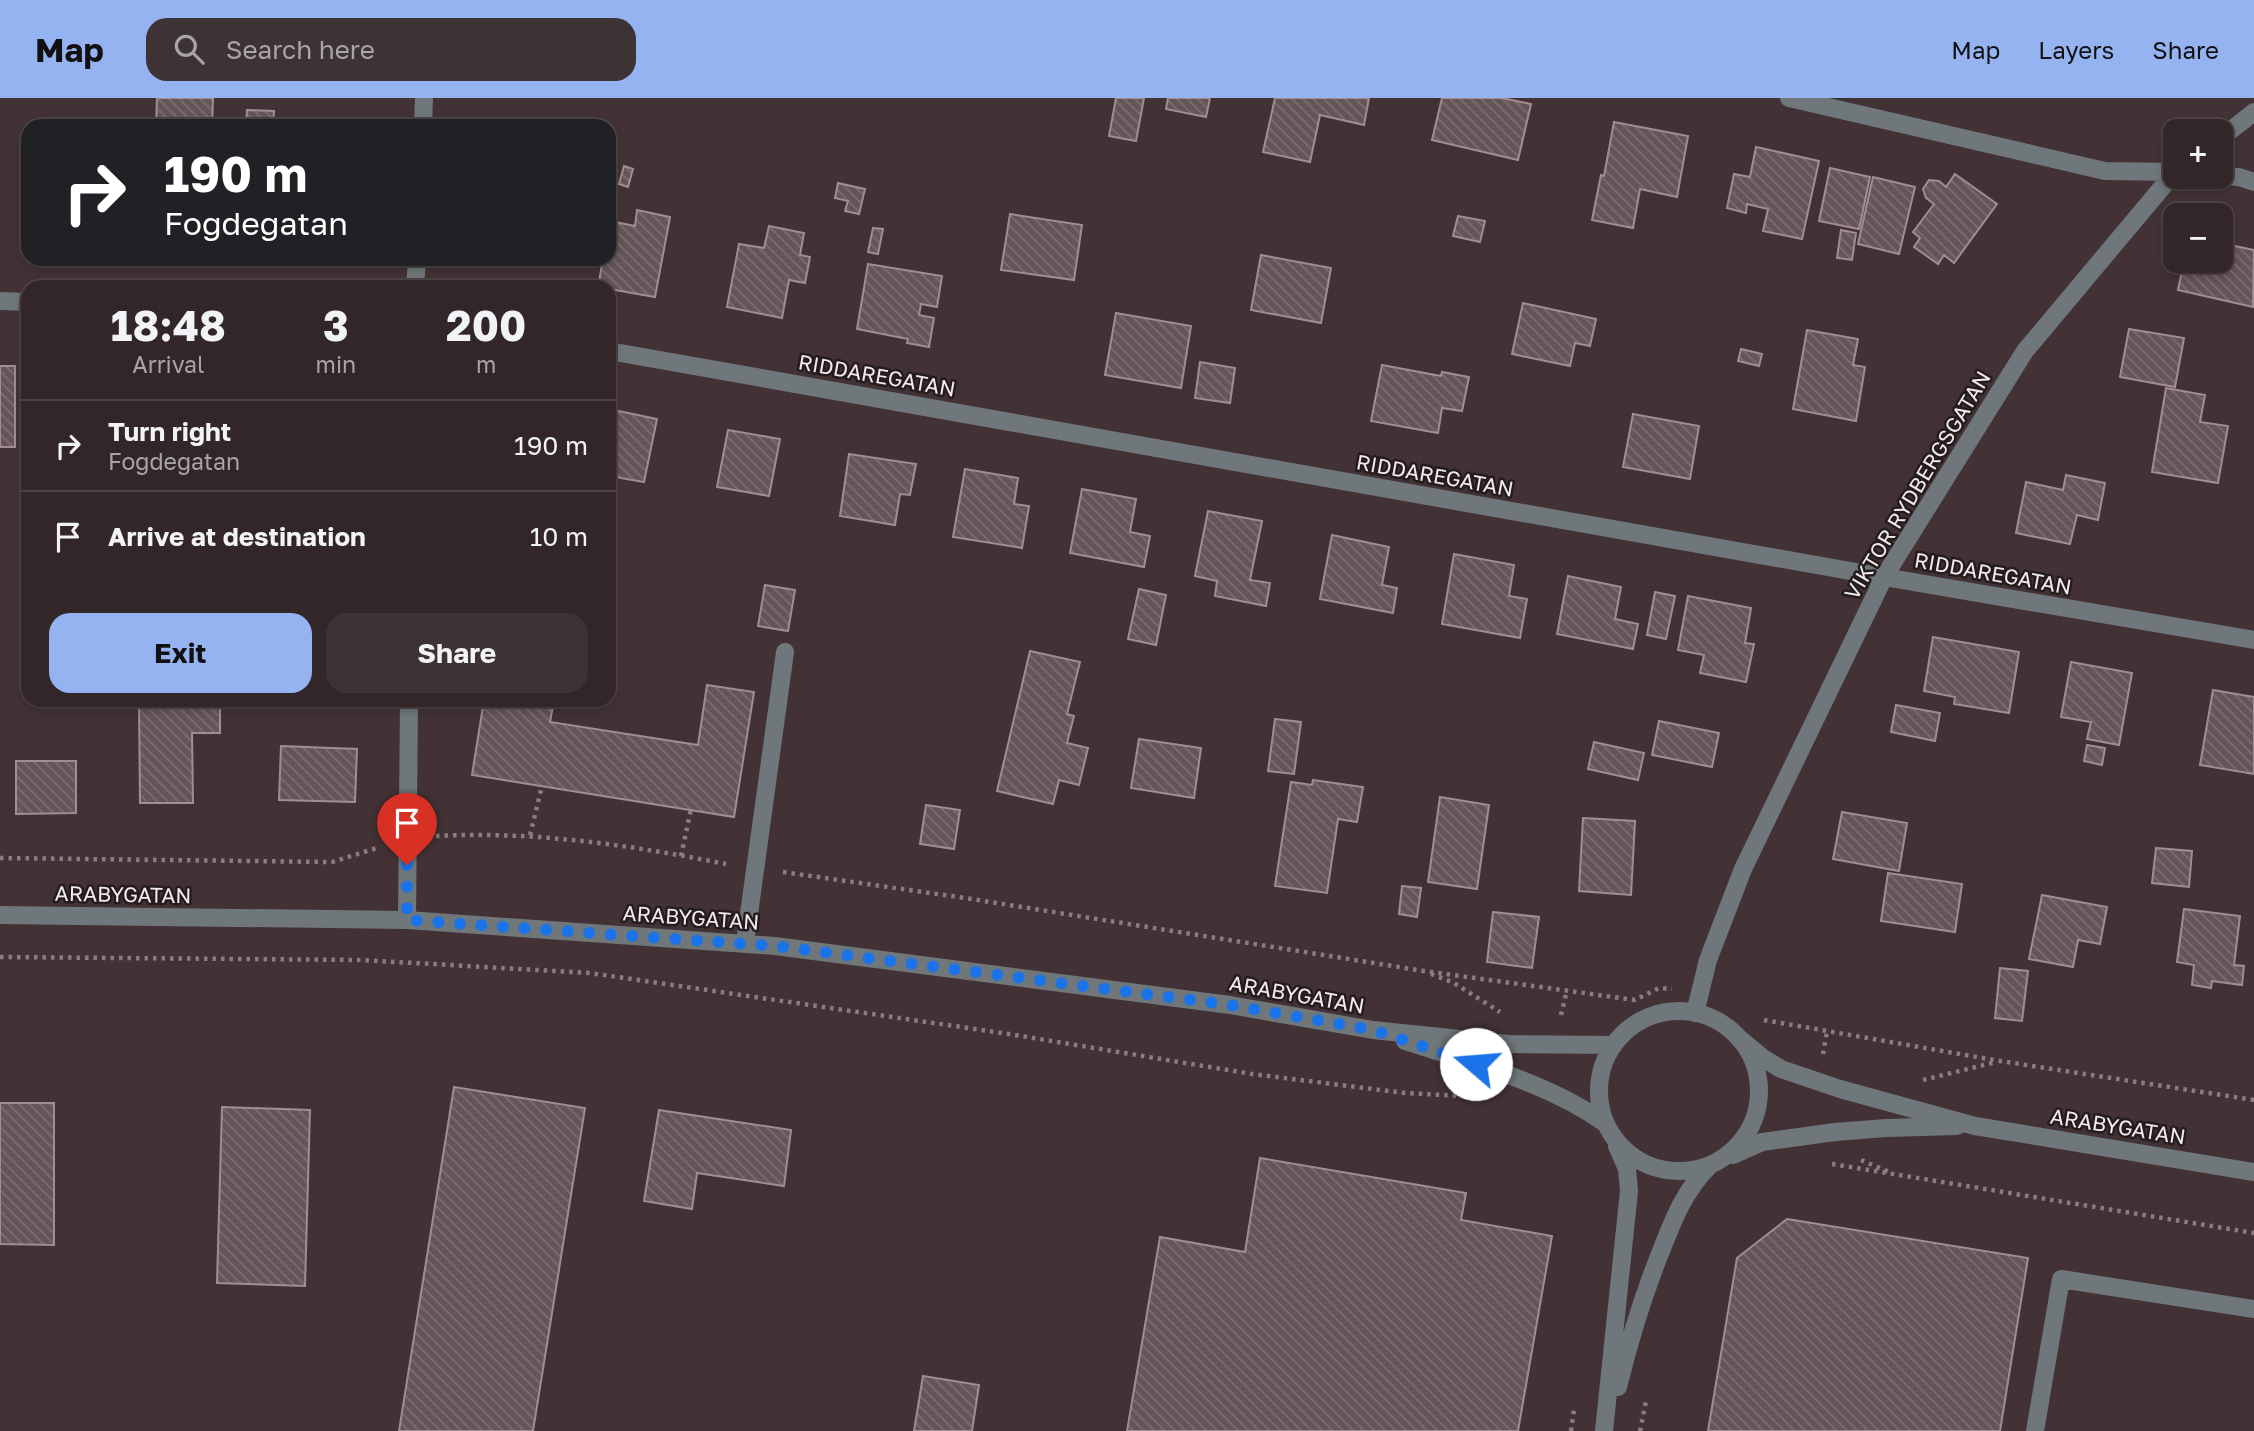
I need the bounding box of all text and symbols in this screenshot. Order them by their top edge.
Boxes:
search box [146,18,636,81]
text: Map [35,30,104,69]
icon: search [170,30,208,68]
text: Search here [226,34,375,65]
text: Map [1951,35,2000,64]
text: Layers [2038,35,2114,64]
text: Share [2152,35,2219,64]
map controls [2163,119,2233,273]
button: + [2163,119,2233,189]
text: 190 m [164,144,307,203]
icon: right [49,147,140,238]
button: − [2163,203,2233,273]
text: Fogdegatan [164,204,348,242]
text: 18:48 [111,300,226,350]
text: 3 [323,300,349,350]
text: 200 [446,300,526,350]
street label: RIDDAREGATAN [796,348,958,402]
text: Arrival [132,350,204,378]
text: min [316,350,356,378]
text: m [476,350,496,378]
street label: VIKTOR RYDBERGSGATAN [1838,366,1996,604]
text: Turn right [108,416,231,447]
icon: right [49,427,87,465]
text: 190 m [514,430,588,461]
text: Fogdegatan [108,447,240,475]
street label: RIDDAREGATAN [1354,448,1516,502]
icon: arrive [49,518,87,556]
text: Arrive at destination [108,521,366,552]
text: 10 m [530,521,588,552]
street label: RIDDAREGATAN [1912,546,2074,600]
button: Exit [49,613,312,693]
button: Share [326,613,588,693]
pin [377,793,437,865]
icon: arrive [388,804,426,842]
street label: ARABYGATAN [54,880,192,908]
street label: ARABYGATAN [622,899,760,935]
street label: ARABYGATAN [1227,969,1367,1019]
position arrow [1439,1027,1513,1101]
street label: ARABYGATAN [2049,1102,2187,1150]

